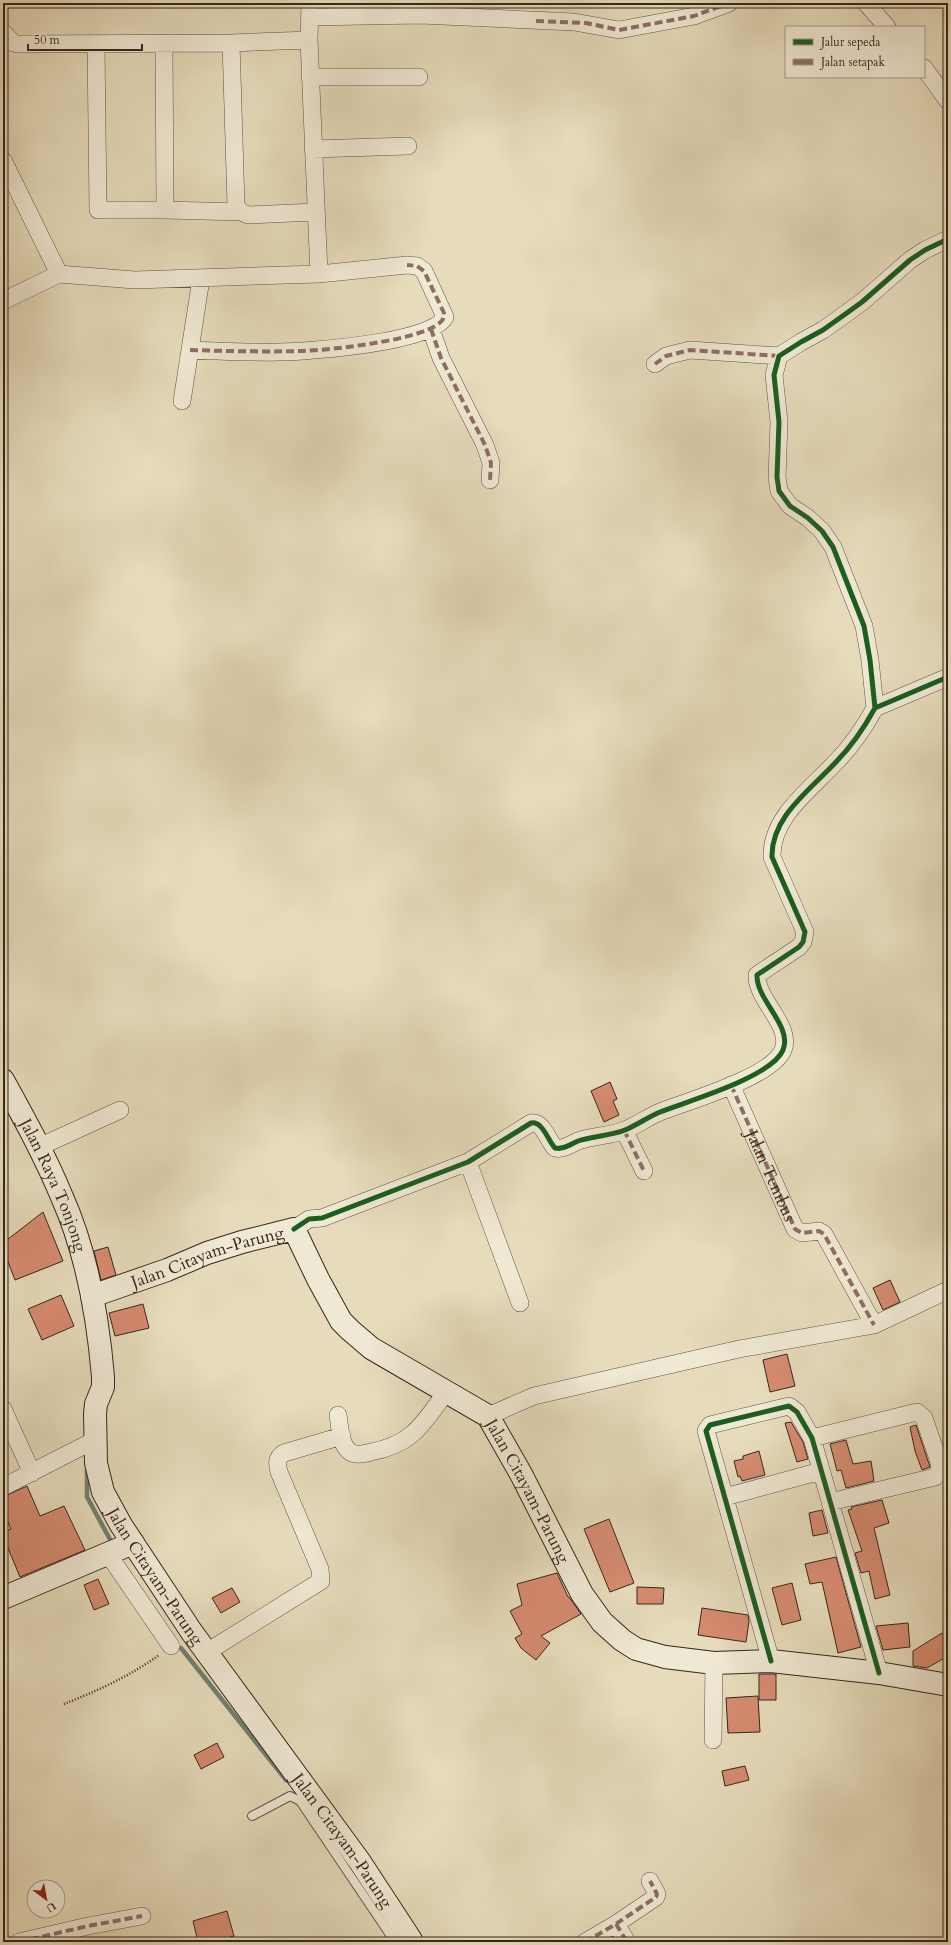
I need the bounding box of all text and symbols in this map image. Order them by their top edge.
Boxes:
scale bar [28,26,142,52]
legend [785,26,925,78]
text: 50 m [34,32,61,48]
text: Jalur sepeda [819,34,881,50]
text: Jalan setapak [819,54,886,70]
street label: Jalan Raya Tonjong [13,1112,93,1255]
street label: Jalan Tembus [740,1123,802,1225]
street label: Jalan Citayam-Parung [125,1220,286,1294]
street label: Jalan Citayam-Parung [479,1412,576,1567]
street label: Jalan Citayam-Parung [101,1501,209,1650]
street label: Jalan Citayam-Parung [285,1766,399,1913]
north arrow [26,1879,66,1919]
text: U [43,1898,59,1916]

